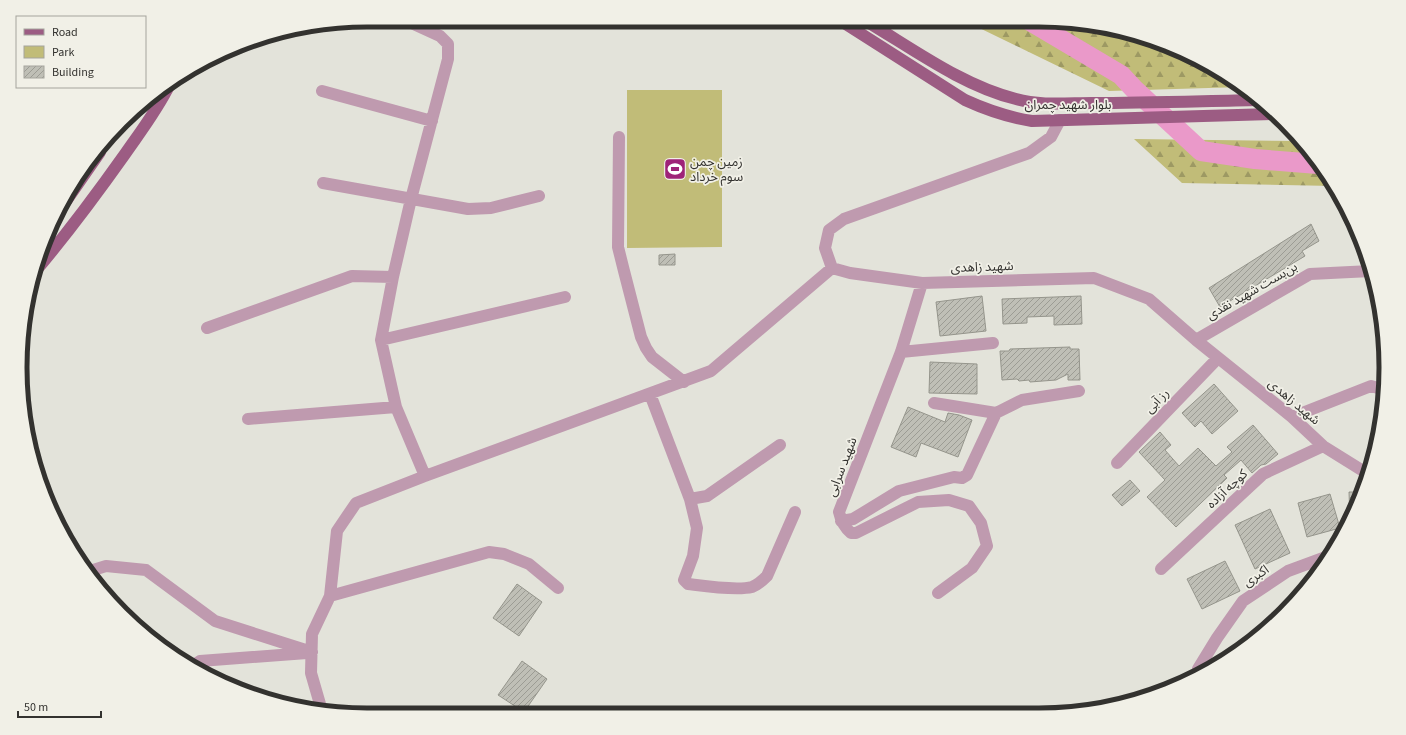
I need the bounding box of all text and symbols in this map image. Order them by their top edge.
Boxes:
legend [16,16,146,88]
text: Road [52,24,78,41]
text: Park [52,44,74,61]
text: Building [52,64,94,81]
street label: بلوار شهید چمران [1024,96,1112,114]
place label: زمین چمن سوم خرداد [690,153,743,186]
sports icon: زمین چمن سوم خرداد [662,156,688,182]
street label: شهید زاهدی [950,257,1014,277]
street label: بن‌بست شهید نقدی [1203,258,1301,324]
street label: شهید زاهدی [1264,375,1324,429]
street label: رز آبی [1141,385,1173,417]
street label: شهید سرابی [822,435,862,499]
street label: کوچه آزاده [1203,465,1252,513]
street label: اکبری [1239,561,1273,591]
scale bar [18,693,101,719]
text: 50 m [24,699,48,716]

